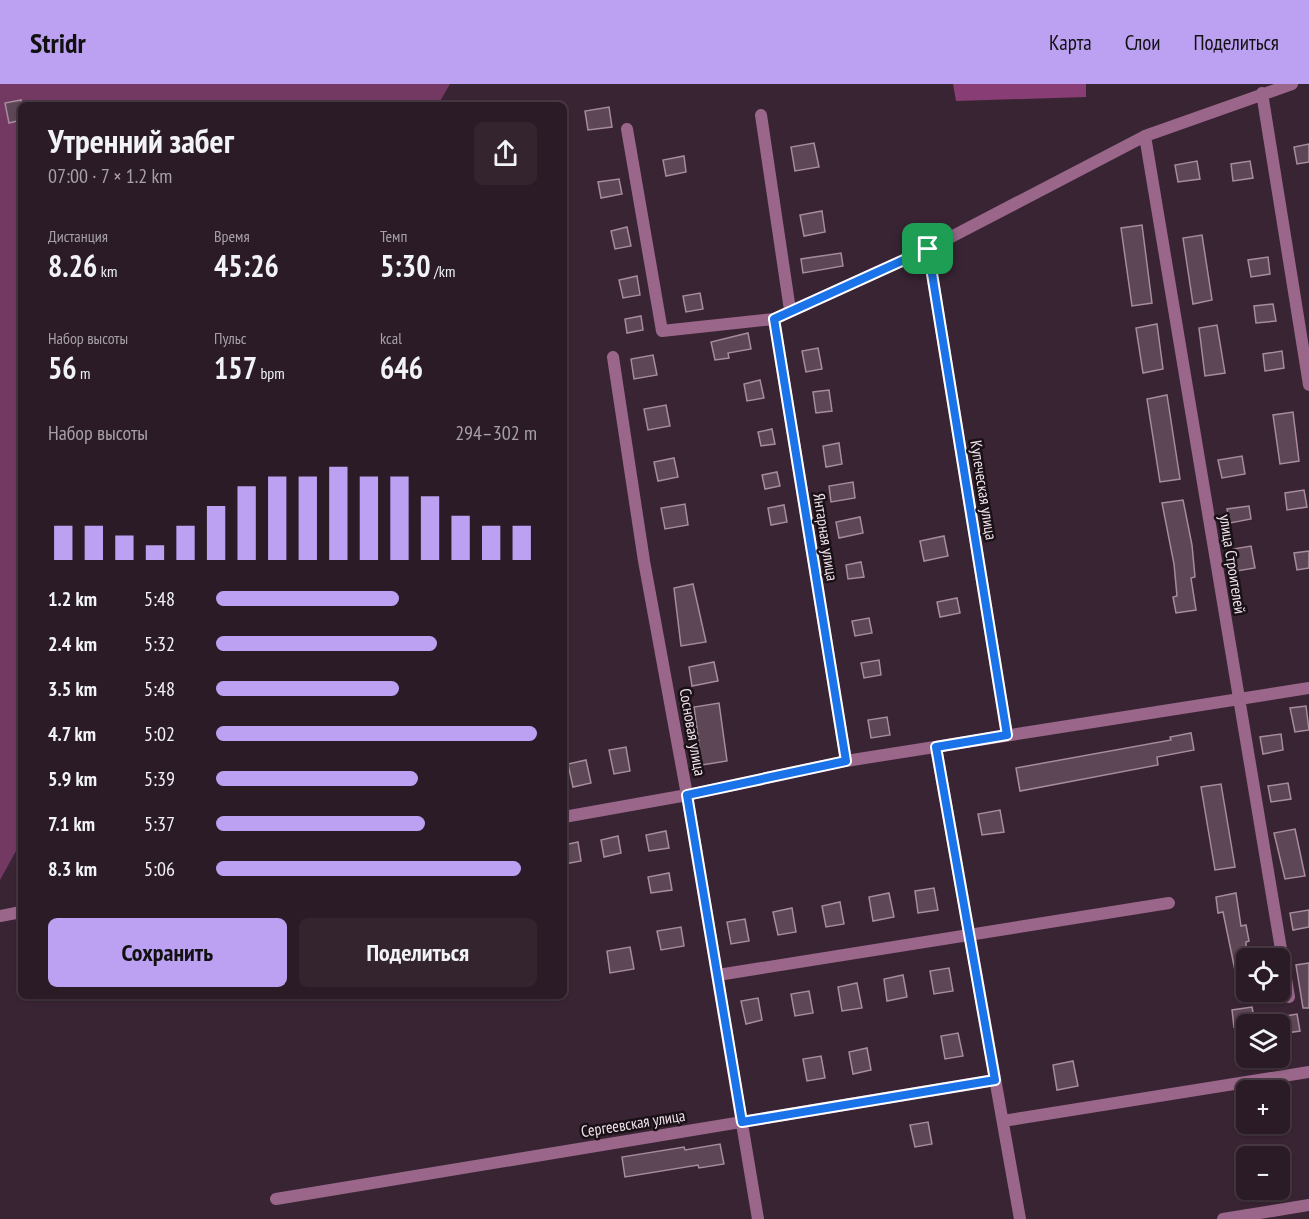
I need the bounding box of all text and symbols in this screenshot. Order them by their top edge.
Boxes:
text: Stridr [30,24,86,61]
text: Карта [1049,29,1092,56]
text: Слои [1125,29,1160,56]
text: Поделиться [1193,29,1279,56]
text: Утренний забег [48,119,234,162]
button: share [474,122,537,185]
text: 07:00 · 7 × 1.2 km [48,163,172,189]
pin [902,223,953,274]
text: Дистанция [48,226,108,246]
text: Время [214,226,250,246]
text: Темп [380,226,407,246]
icon: arrive [911,232,944,265]
text: 8.26 [48,246,97,285]
text: 45:26 [214,246,279,285]
text: 5:30 [380,246,431,285]
text: km [97,261,117,281]
text: /km [431,261,455,281]
text: Набор высоты [48,328,128,348]
text: Пульс [214,328,246,348]
text: kcal [380,328,402,348]
text: 56 [48,348,77,387]
text: 157 [214,348,257,387]
text: 646 [380,348,423,387]
text: m [77,363,91,383]
text: bpm [257,363,285,383]
text: Набор высоты [48,420,148,446]
text: 294–302 m [455,420,537,446]
street label: Купеческая улица [966,439,1002,541]
street label: Янтарная улица [809,492,843,582]
street label: улица Строителей [1215,513,1251,615]
text: 1.2 km [48,586,97,612]
text: 5:48 [144,586,175,612]
text: 2.4 km [48,631,97,657]
text: 5:32 [144,631,175,657]
text: 3.5 km [48,676,97,702]
text: 5:48 [144,676,175,702]
street label: Сосновая улица [675,687,711,777]
text: 4.7 km [48,721,96,747]
text: 5:02 [144,721,175,747]
text: 5.9 km [48,766,97,792]
text: 5:39 [144,766,175,792]
text: 7.1 km [48,811,95,837]
text: 5:37 [144,811,175,837]
text: 8.3 km [48,856,97,882]
text: 5:06 [144,856,175,882]
button: Сохранить [48,918,287,987]
button: Поделиться [299,918,537,987]
map controls [1236,948,1290,1200]
button: locate [1236,948,1290,1002]
button: layers [1236,1014,1290,1068]
button: + [1236,1080,1290,1134]
street label: Сергеевская улица [580,1105,686,1141]
button: − [1236,1146,1290,1200]

